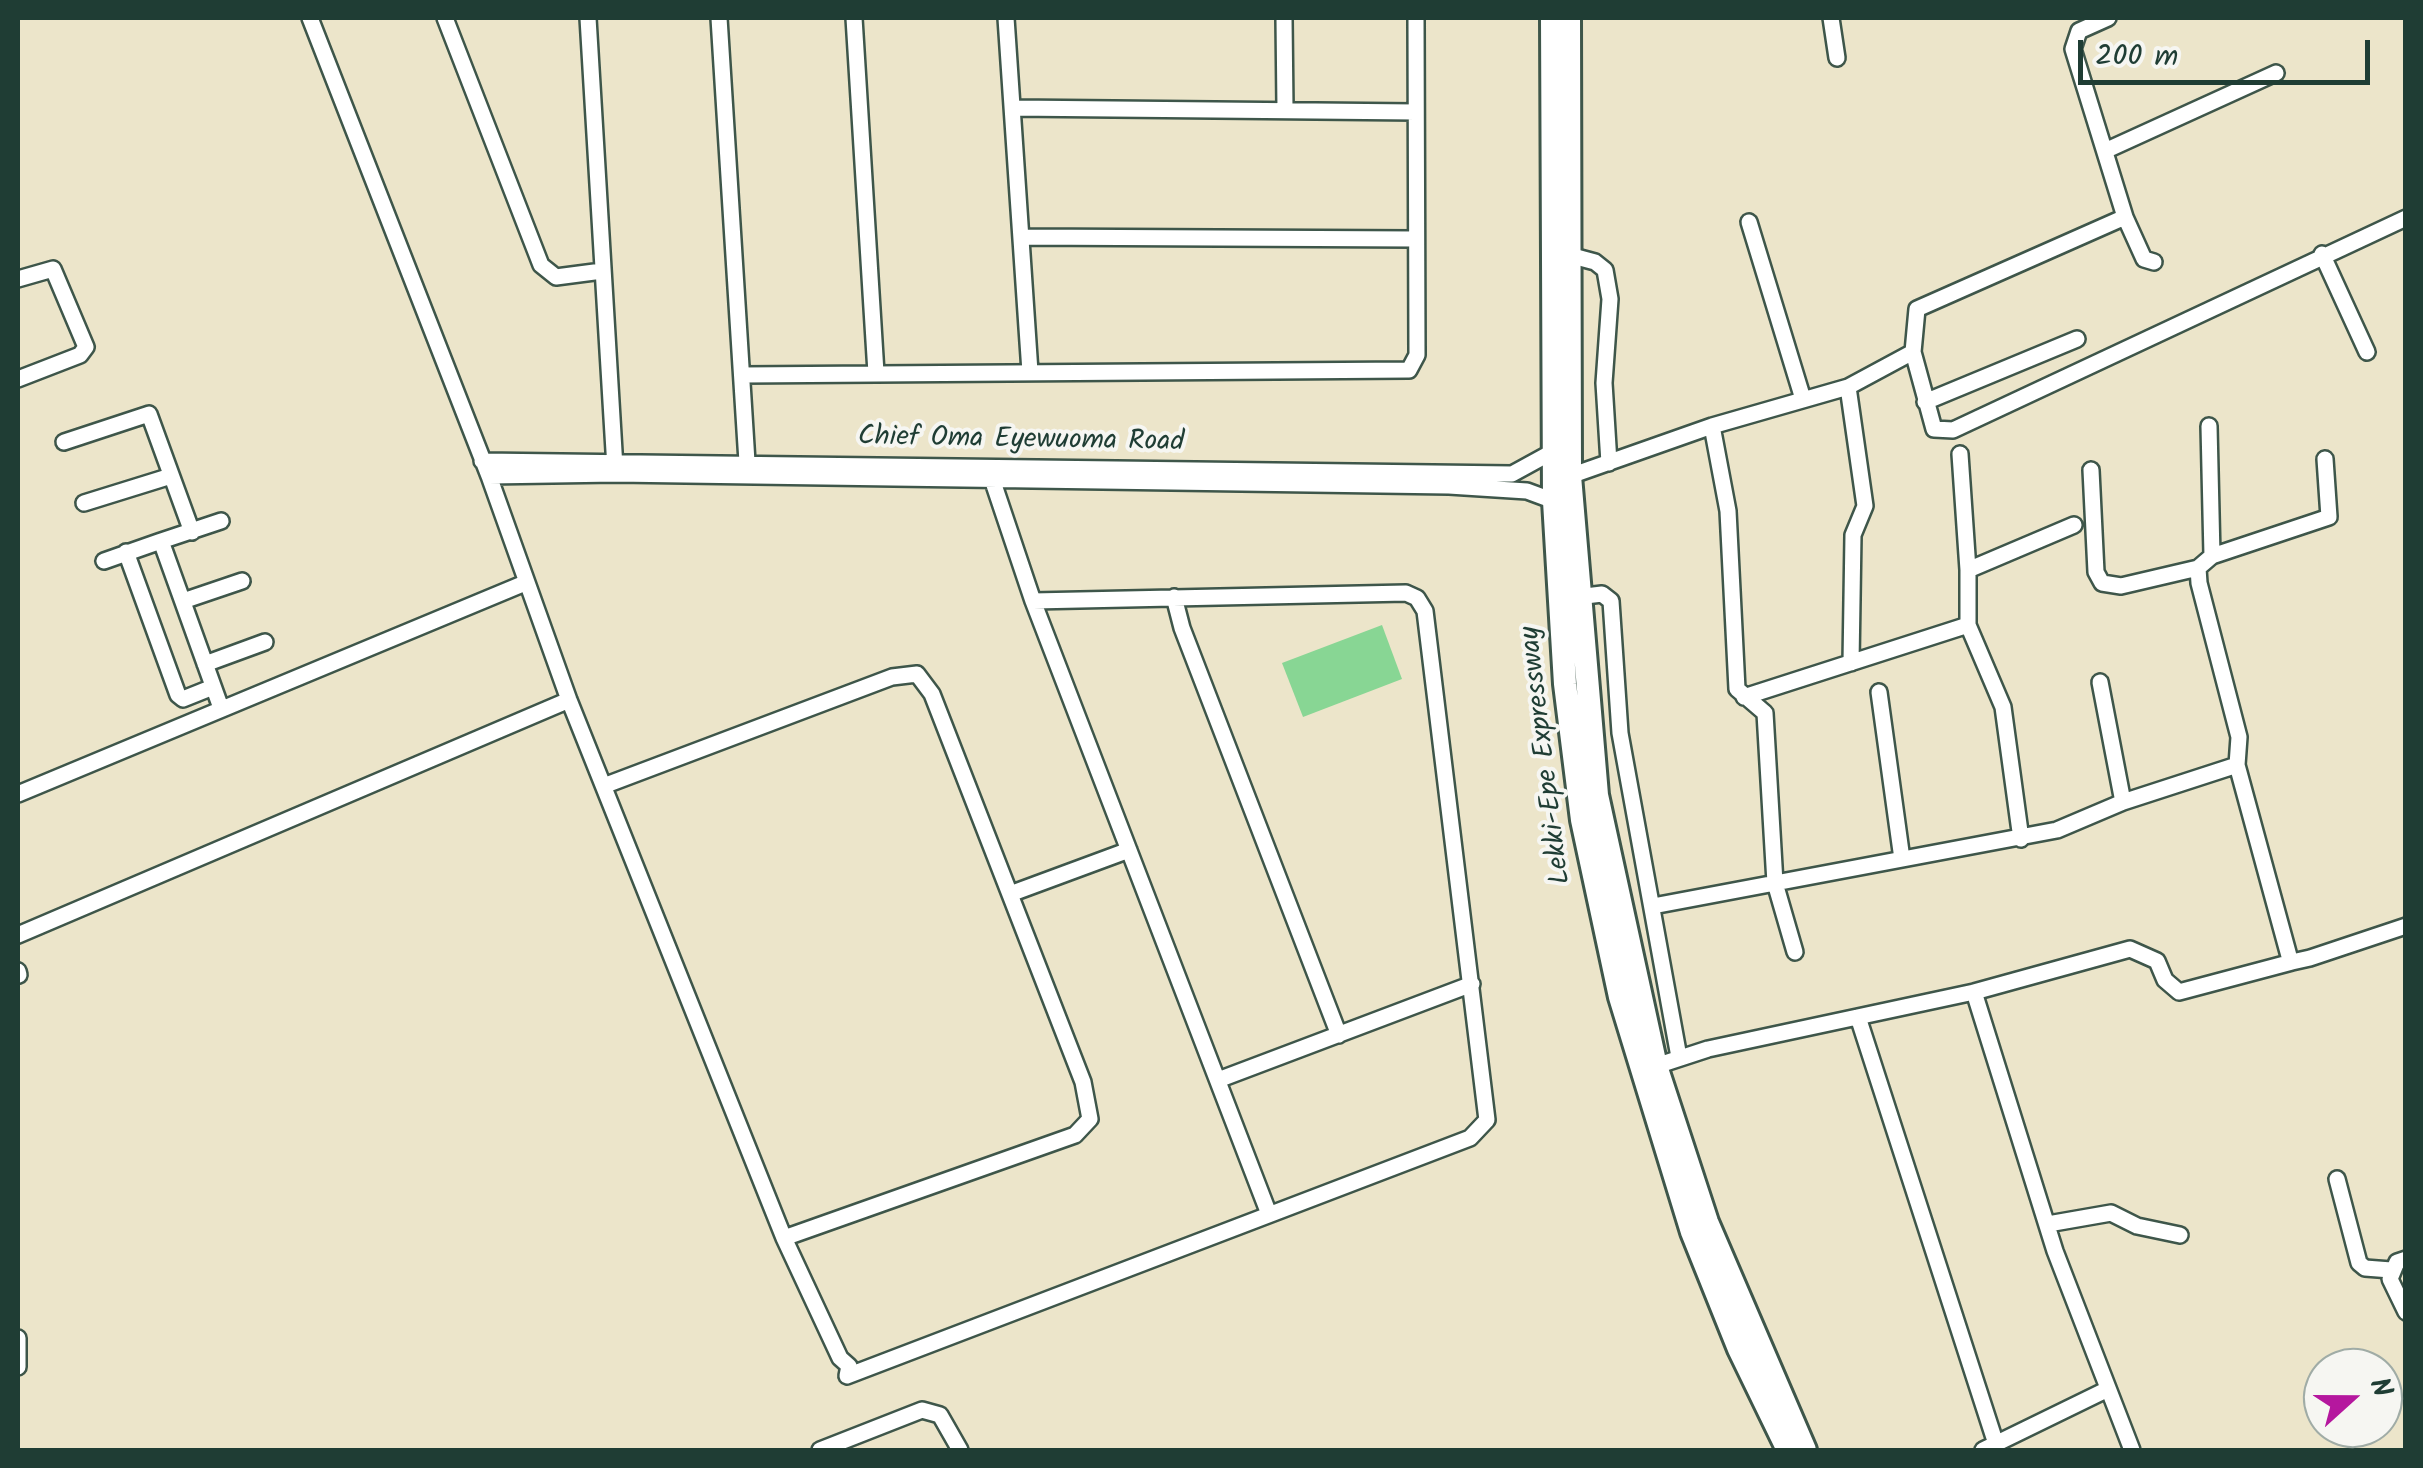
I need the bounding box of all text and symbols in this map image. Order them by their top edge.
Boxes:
scale bar [2083,20,2376,82]
text: 200 m [2095,33,2178,81]
street label: Chief Oma Eyewuoma Road [857,422,1185,462]
street label: Lekki-Epe Expressway [1515,624,1581,886]
north arrow [2303,1348,2403,1448]
text: N [2355,1371,2404,1404]

